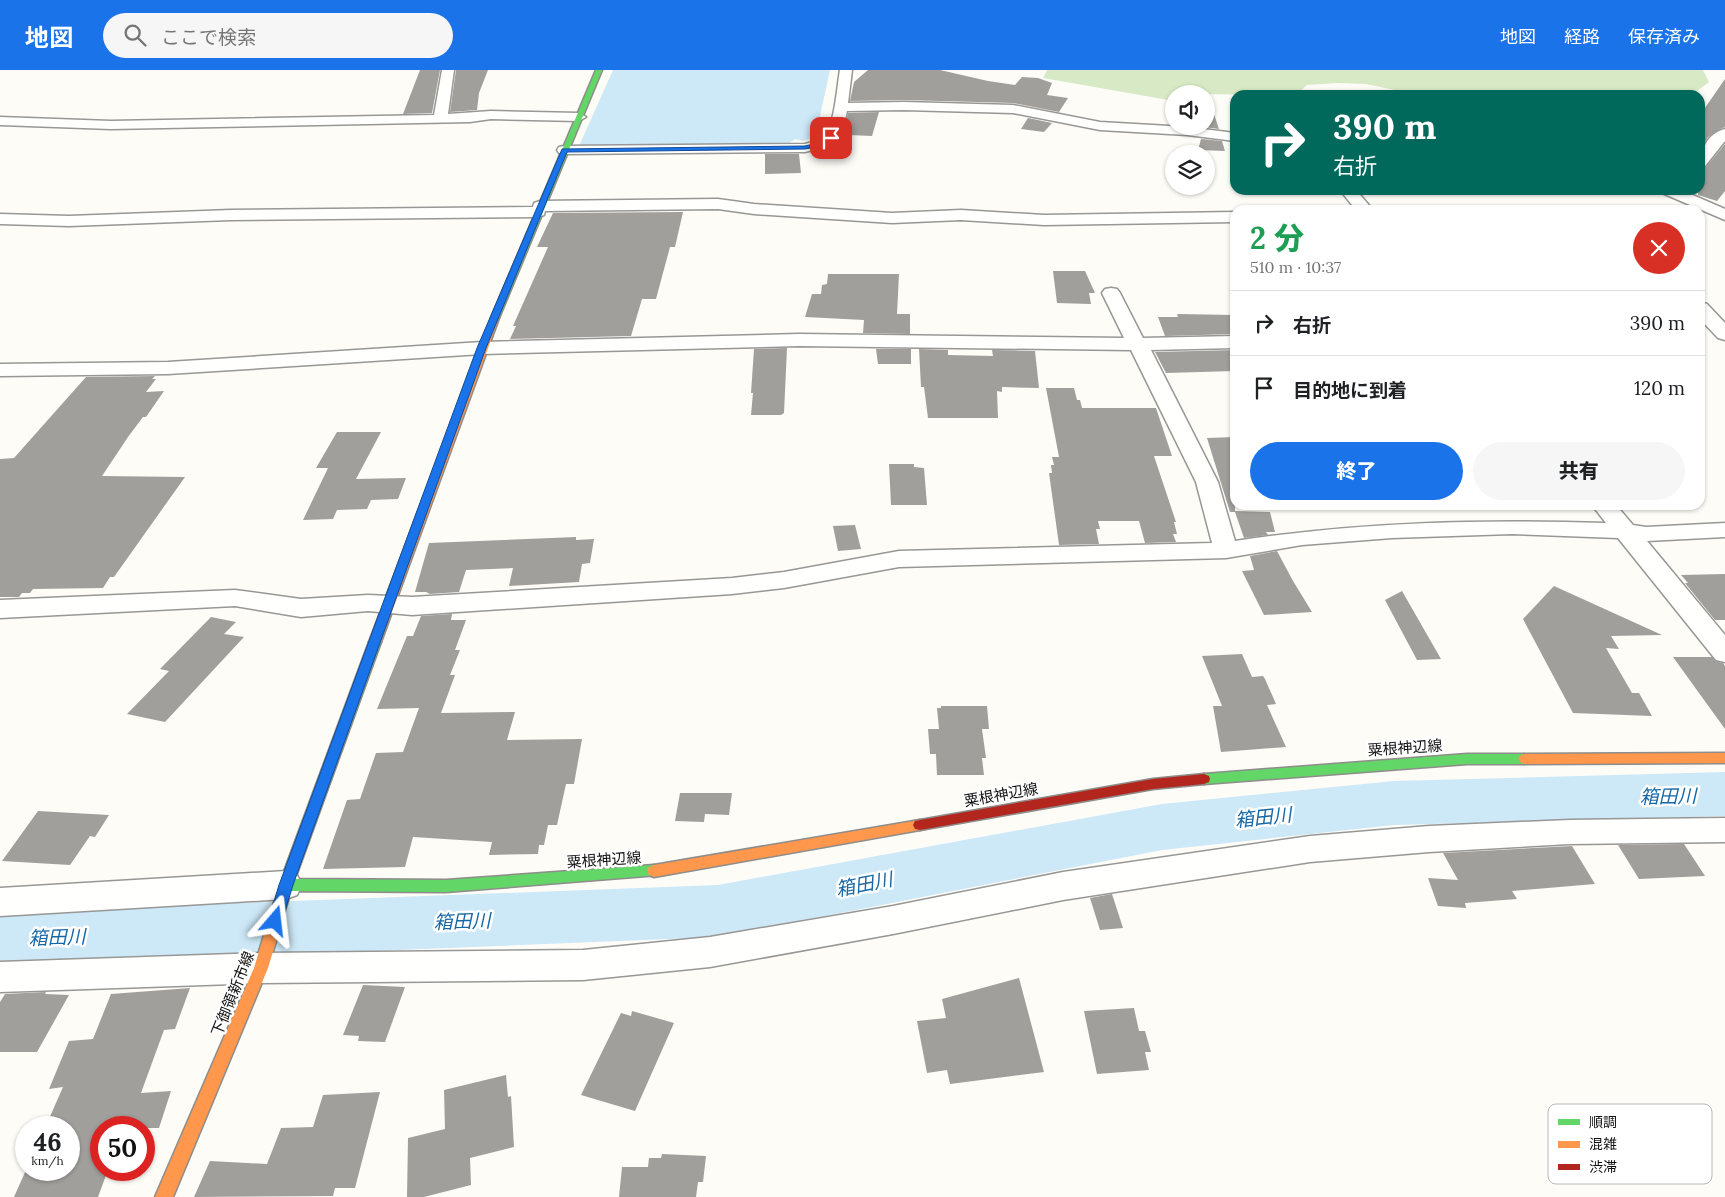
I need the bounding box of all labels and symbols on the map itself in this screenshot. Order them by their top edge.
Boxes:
pin [810,117,852,159]
street label: 粟根神辺線 [1367,735,1443,760]
street label: 粟根神辺線 [962,779,1040,810]
water label: 箱田川 [1639,783,1699,808]
water label: 箱田川 [1233,802,1295,832]
street label: 粟根神辺線 [566,847,642,872]
water label: 箱田川 [834,866,896,901]
position arrow [248,894,300,946]
water label: 箱田川 [433,908,493,934]
water label: 箱田川 [28,924,88,950]
street label: 下御領新市線 [207,949,258,1039]
legend [1548,1104,1712,1184]
text: 順調 [1589,1113,1617,1131]
speed limit sign: 50 [90,1116,155,1181]
text: 混雑 [1589,1135,1617,1153]
text: 渋滞 [1589,1158,1617,1176]

